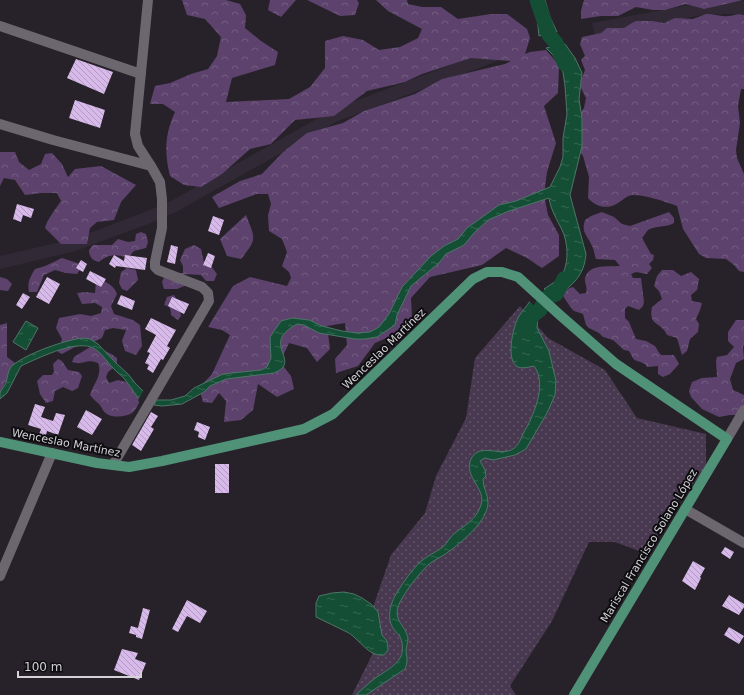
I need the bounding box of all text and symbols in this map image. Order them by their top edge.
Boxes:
street label: Wenceslao Martínez [340,306,428,392]
street label: Wenceslao Martínez [11,426,122,460]
street label: Mariscal Francisco Solano López [598,467,700,625]
scale bar [18,653,141,679]
text: 100 m [24,660,62,674]

